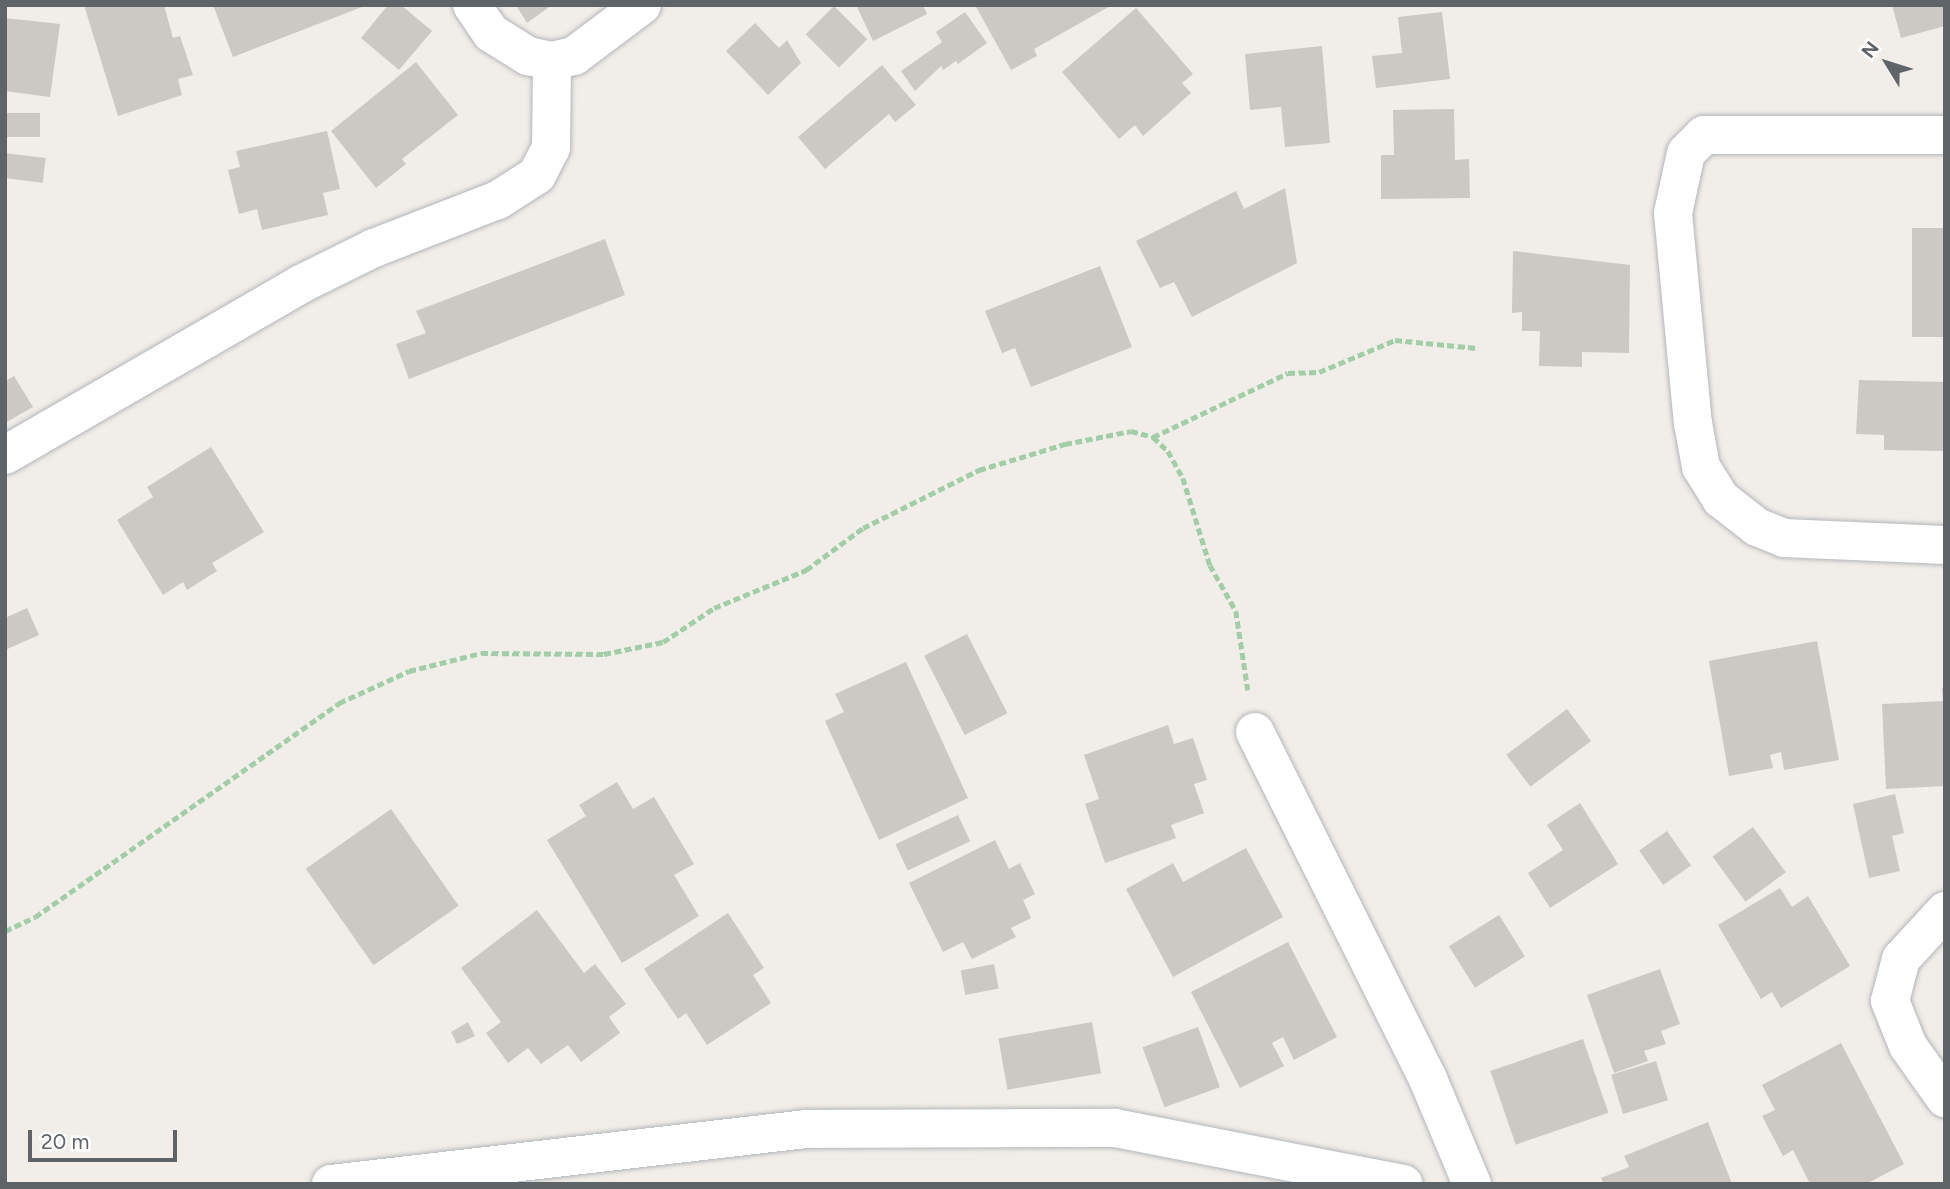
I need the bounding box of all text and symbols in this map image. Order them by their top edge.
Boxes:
north arrow [1852,28,1922,98]
text: N [1856,37,1884,63]
scale bar [32,1116,180,1160]
text: 20 m [41,1129,89,1154]

